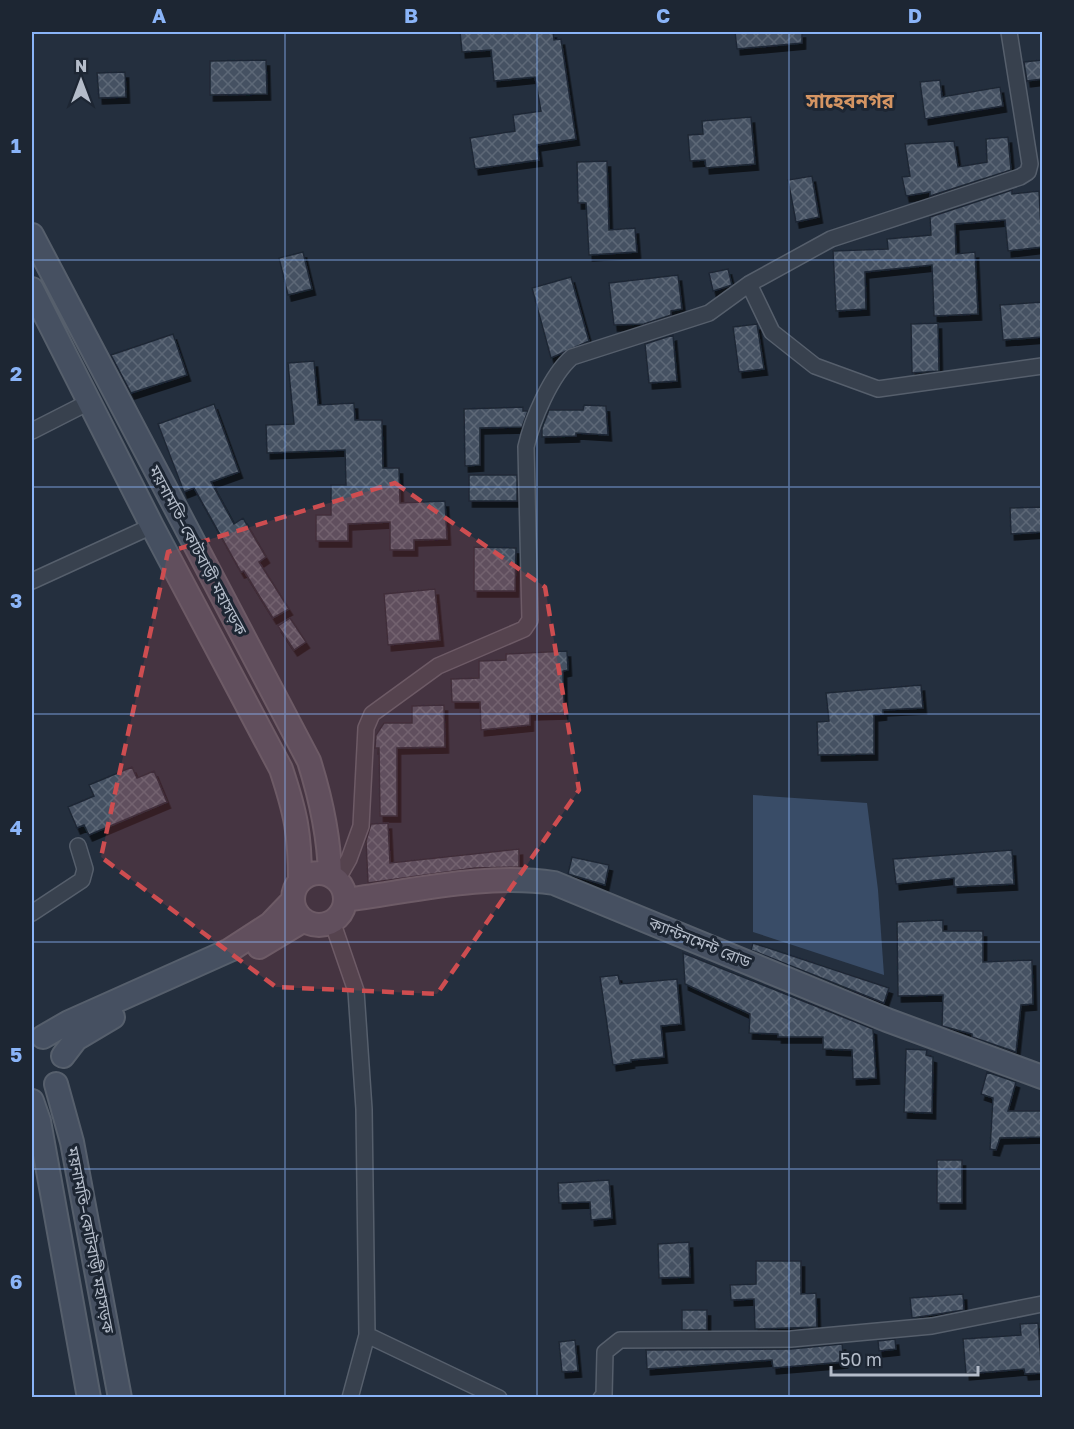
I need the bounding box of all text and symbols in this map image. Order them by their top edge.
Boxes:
text: A [152,3,166,27]
text: B [404,3,418,27]
text: C [656,3,670,27]
text: D [908,3,922,27]
north arrow [51,51,111,111]
text: N [75,56,87,76]
district label: সাহেবনগর [805,88,895,112]
text: 1 [11,133,21,157]
text: 2 [10,361,22,385]
street label: ময়নামতি–কোটবাড়ী মহাসড়ক [144,461,252,639]
text: 3 [10,588,22,612]
text: 4 [10,815,22,839]
street label: ক্যান্টনমেন্ট রোড [645,912,755,972]
text: 5 [10,1042,22,1066]
street label: ময়নামতি–কোটবাড়ী মহাসড়ক [63,1144,119,1336]
text: 6 [10,1269,22,1293]
scale bar [831,1339,978,1377]
text: 50 m [840,1348,882,1370]

